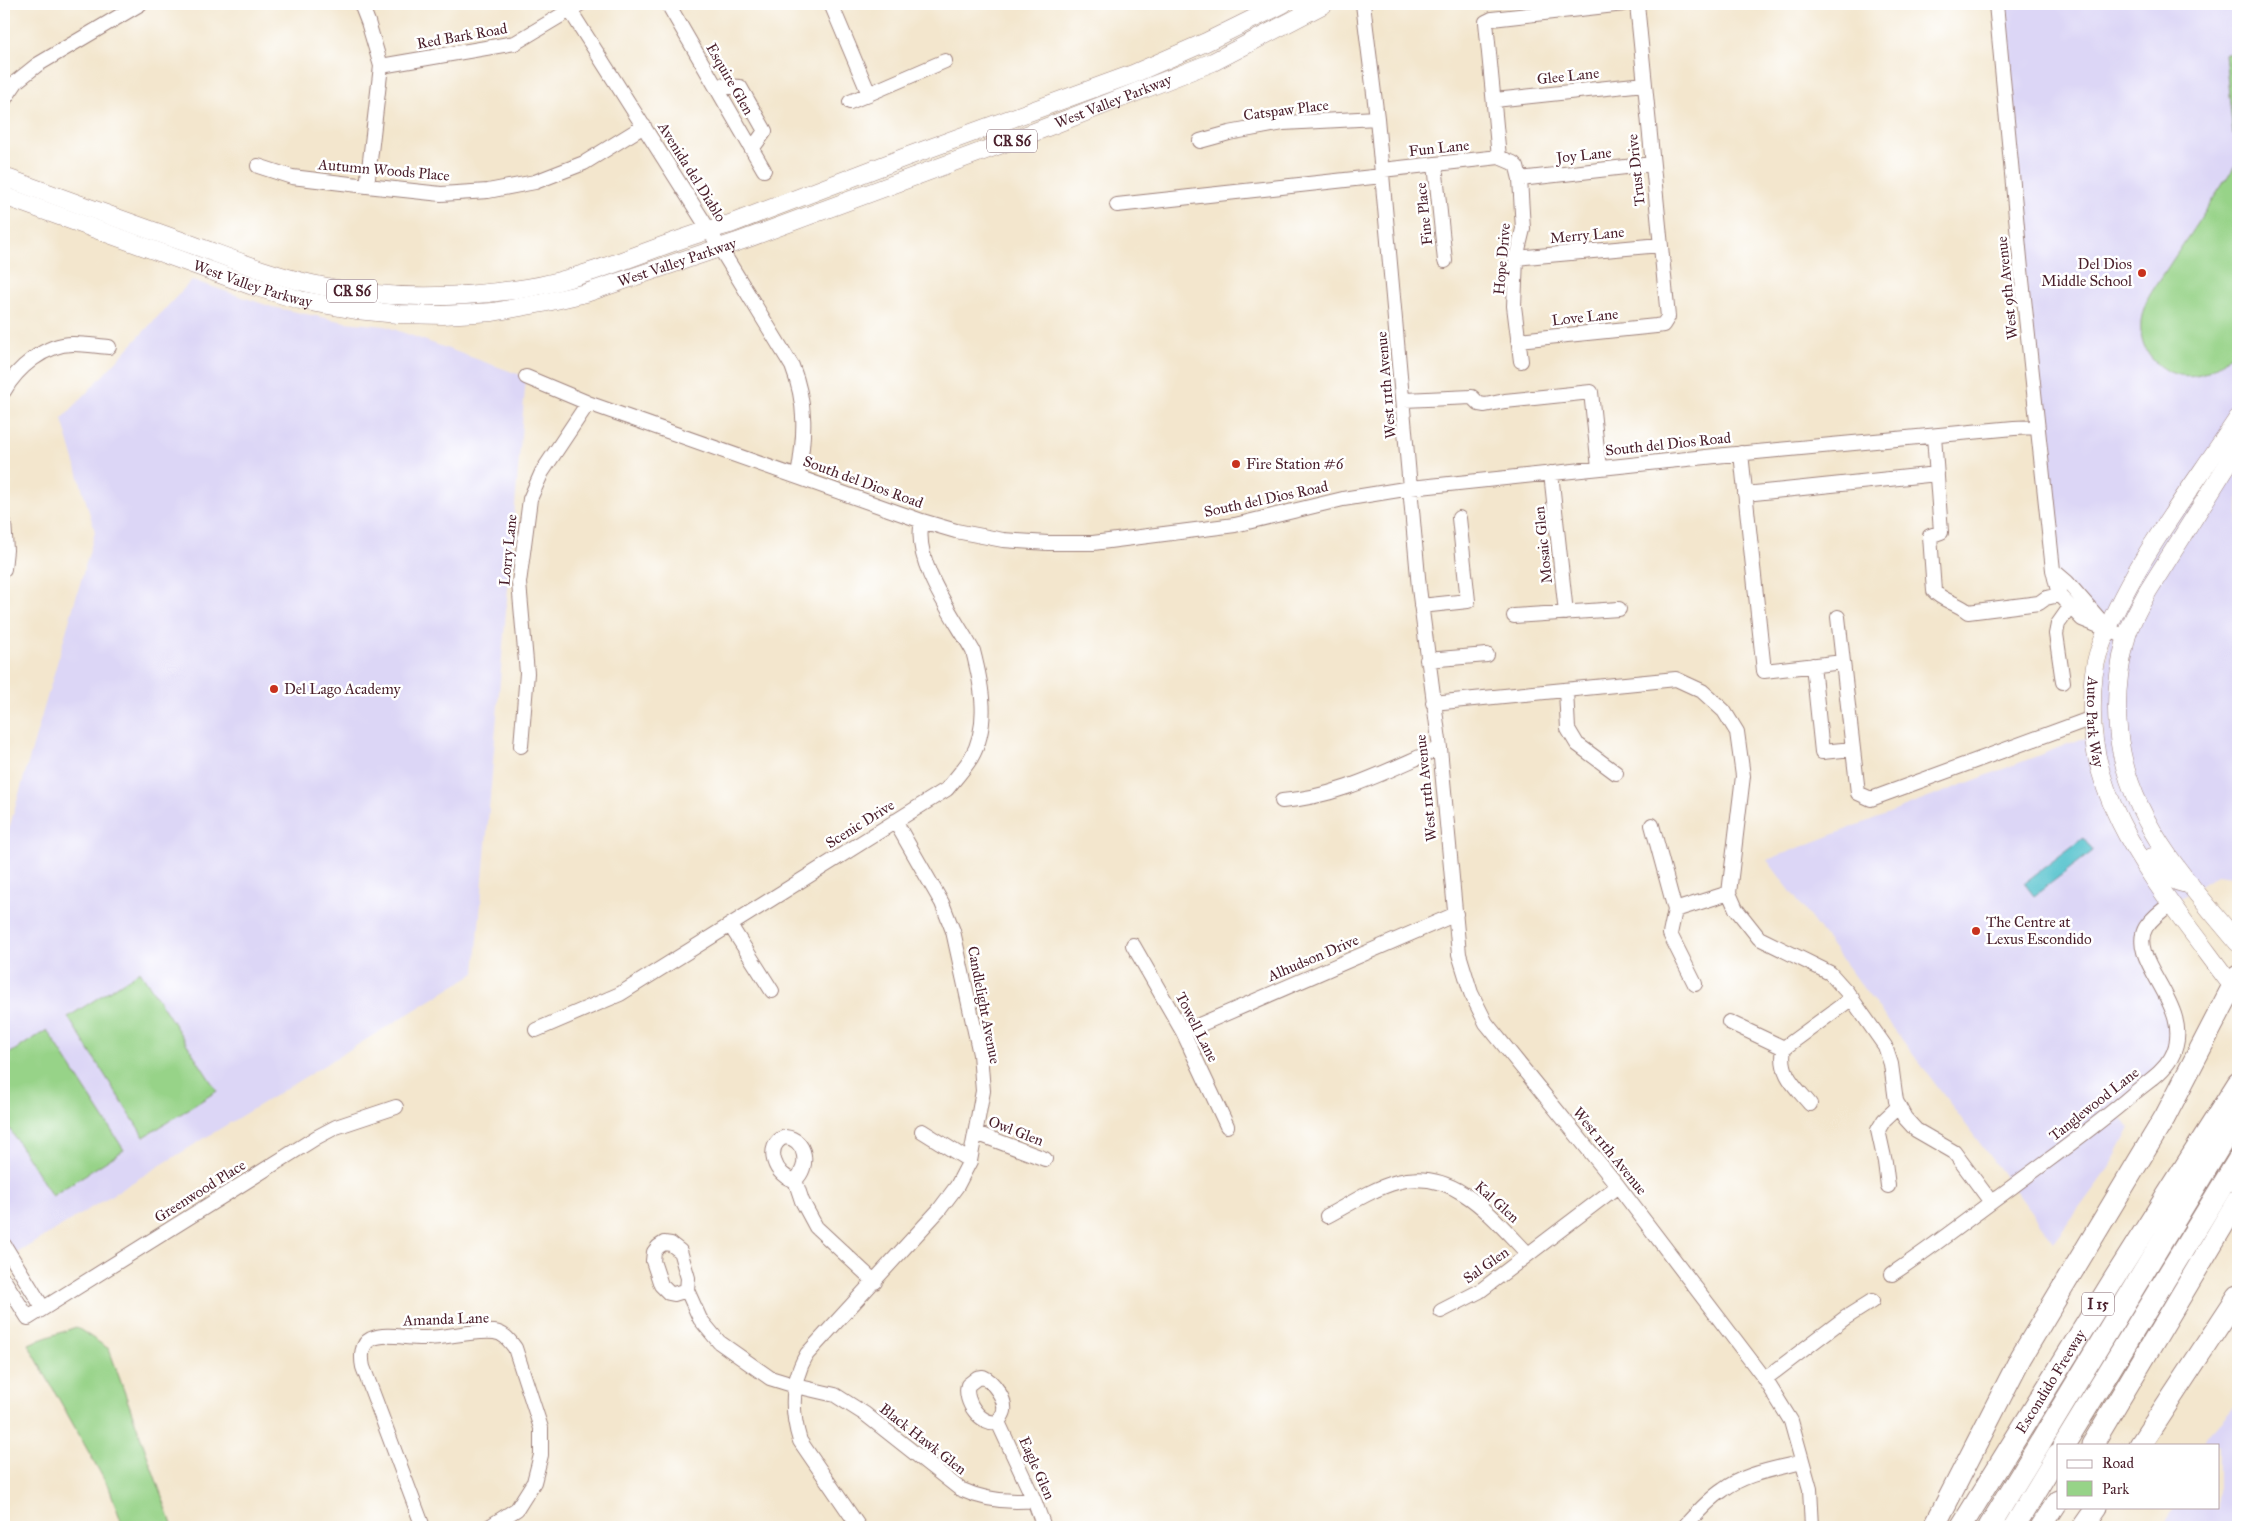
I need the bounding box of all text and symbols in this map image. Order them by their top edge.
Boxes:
street label: Red Bark Road [415,19,509,53]
street label: Esquire Glen [701,40,758,119]
street label: Glee Lane [1536,64,1600,88]
street label: West Valley Parkway [1052,70,1175,132]
street label: Catspaw Place [1242,96,1330,124]
street label: Avenida del Diablo [654,118,730,226]
road number: CR S6 [987,130,1037,152]
street label: Trust Drive [1623,133,1649,207]
street label: Fun Lane [1408,136,1470,160]
street label: Joy Lane [1554,143,1613,168]
street label: Autumn Woods Place [317,155,451,185]
street label: Fine Place [1412,182,1436,246]
street label: Hope Drive [1490,222,1514,296]
street label: Merry Lane [1549,223,1625,247]
street label: West Valley Parkway [615,234,740,291]
street label: West 9th Avenue [1993,235,2021,341]
place label: Del Dios Middle School [2041,255,2133,290]
street label: West Valley Parkway [191,256,315,311]
marker: Del Dios Middle School [2136,267,2148,279]
road number: CR S6 [327,280,377,302]
street label: Love Lane [1551,305,1619,329]
street label: West 11th Avenue [1372,331,1400,439]
street label: South del Dios Road [1604,428,1732,460]
street label: South del Dios Road [801,452,926,512]
place label: Fire Station #6 [1246,455,1345,473]
marker: Fire Station #6 [1230,458,1242,470]
street label: South del Dios Road [1202,477,1330,521]
street label: Mosaic Glen [1530,505,1556,585]
street label: Lorry Lane [495,513,521,587]
street label: Auto Park Way [2083,675,2108,770]
place label: Del Lago Academy [284,680,401,698]
marker: Del Lago Academy [268,683,280,695]
street label: West 11th Avenue [1411,734,1441,842]
street label: Scenic Drive [822,796,898,852]
place label: The Centre at Lexus Escondido [1986,913,2092,948]
marker: The Centre at Lexus Escondido [1970,925,1982,937]
street label: Alhudson Drive [1264,931,1361,986]
street label: Candlelight Avenue [964,945,1004,1065]
street label: Towell Lane [1172,989,1222,1065]
street label: Tanglewood Lane [2046,1063,2142,1145]
street label: West 11th Avenue [1569,1104,1651,1198]
street label: Owl Glen [986,1112,1046,1150]
street label: Greenwood Place [151,1156,249,1226]
street label: Kal Glen [1471,1177,1523,1227]
street label: Sal Glen [1460,1243,1512,1287]
road number: I 15 [2082,1292,2114,1316]
street label: Amanda Lane [402,1309,489,1330]
street label: Escondido Freeway [2012,1325,2090,1437]
street label: Black Hawk Glen [876,1399,970,1479]
street label: Eagle Glen [1015,1434,1059,1502]
legend [2057,1444,2220,1508]
text: Road [2102,1454,2134,1472]
text: Park [2102,1480,2129,1498]

